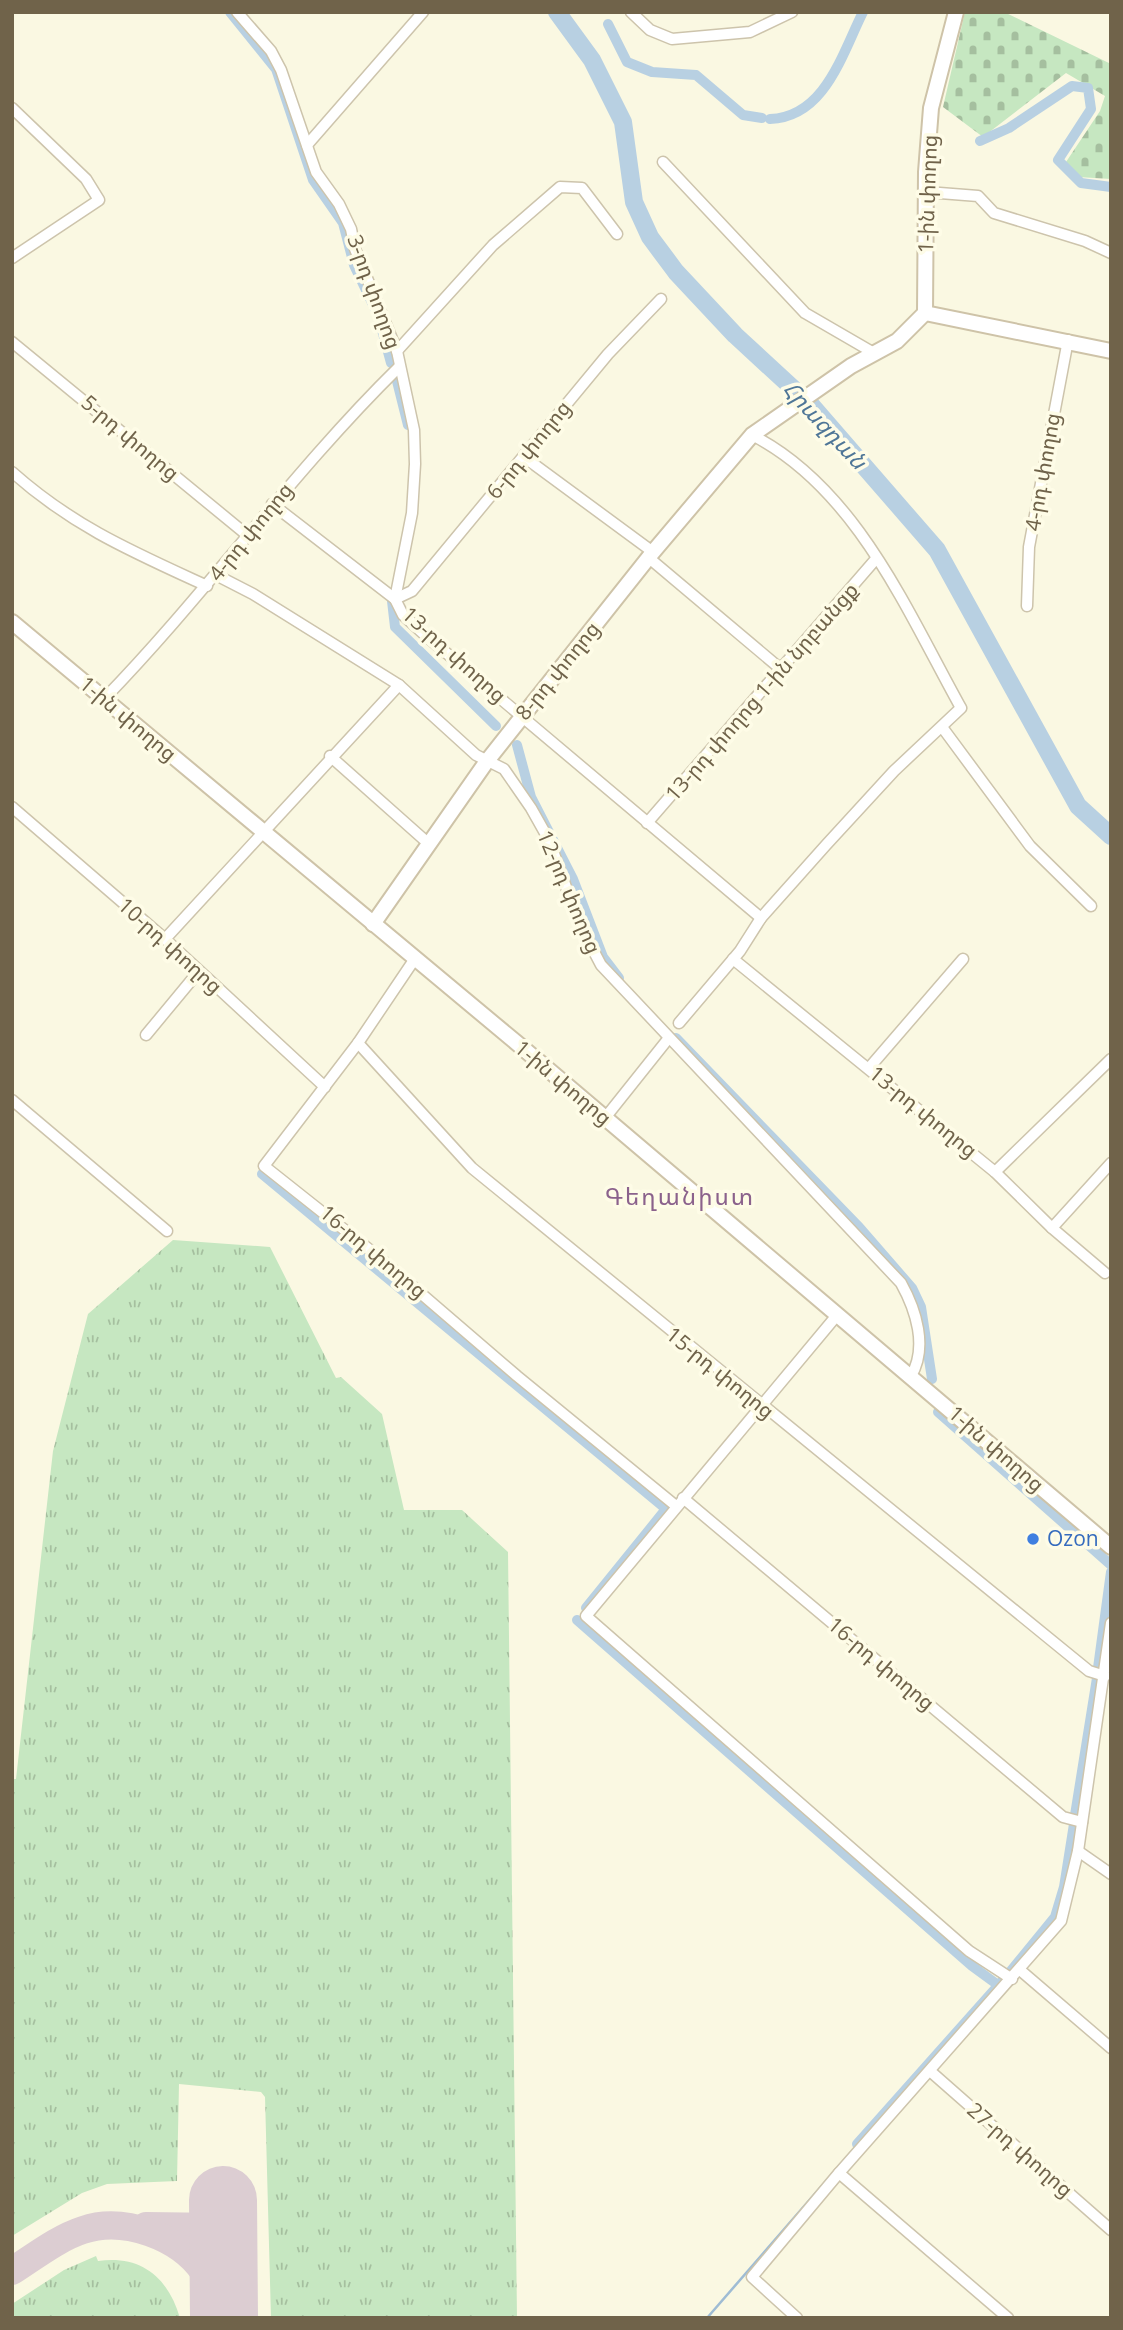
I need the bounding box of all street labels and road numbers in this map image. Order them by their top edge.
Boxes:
street label: 1-ին փողոց [911,134,943,254]
street label: 3-րդ փողոց [341,231,409,353]
street label: 5-րդ փողոց [76,388,185,486]
street label: 6-րդ փողոց [480,394,577,505]
street label: 4-րդ փողոց [1018,411,1066,533]
street label: 4-րդ փողոց [202,476,299,587]
street label: 13-րդ փողոց 1-ին նրբանցք [659,576,864,807]
street label: 13-րդ փողոց [396,600,513,709]
street label: 8-րդ փողոց [509,615,606,726]
street label: 1-ին փողոց [74,669,183,767]
street label: 12-րդ փողոց [531,826,608,958]
street label: 10-րդ փողոց [112,891,229,1000]
street label: 1-ին փողոց [509,1033,618,1131]
street label: 13-րդ փողոց [864,1059,984,1163]
street label: 16-րդ փողոց [314,1198,433,1304]
street label: 15-րդ փողոց [661,1320,781,1424]
street label: 1-ին փողոց [943,1399,1051,1498]
street label: 16-րդ փողոց [822,1610,941,1716]
street label: 27-րդ փողոց [962,2096,1079,2203]

